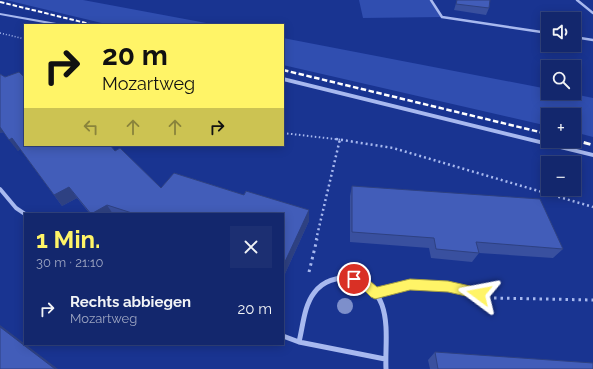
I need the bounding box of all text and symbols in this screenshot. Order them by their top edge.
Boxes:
map controls [541,12,581,196]
button: sound [541,12,581,52]
text: 20 m [102,39,168,72]
icon: right [36,40,88,92]
button: search [541,60,581,100]
text: Mozartweg [102,73,195,94]
button: + [541,108,581,148]
icon: left [80,116,102,138]
icon: ahead [122,116,144,138]
icon: ahead [164,116,186,138]
icon: right [206,116,228,138]
button: − [541,156,581,196]
text: 1 Min. [36,225,100,254]
button: close [230,226,272,268]
text: 30 m · 21:10 [36,255,104,270]
pin [337,262,371,296]
icon: arrive [343,268,365,290]
position arrow [458,273,500,315]
text: Rechts abbiegen [70,293,191,311]
icon: right [36,298,58,320]
text: 20 m [237,300,272,318]
text: Mozartweg [70,311,137,326]

